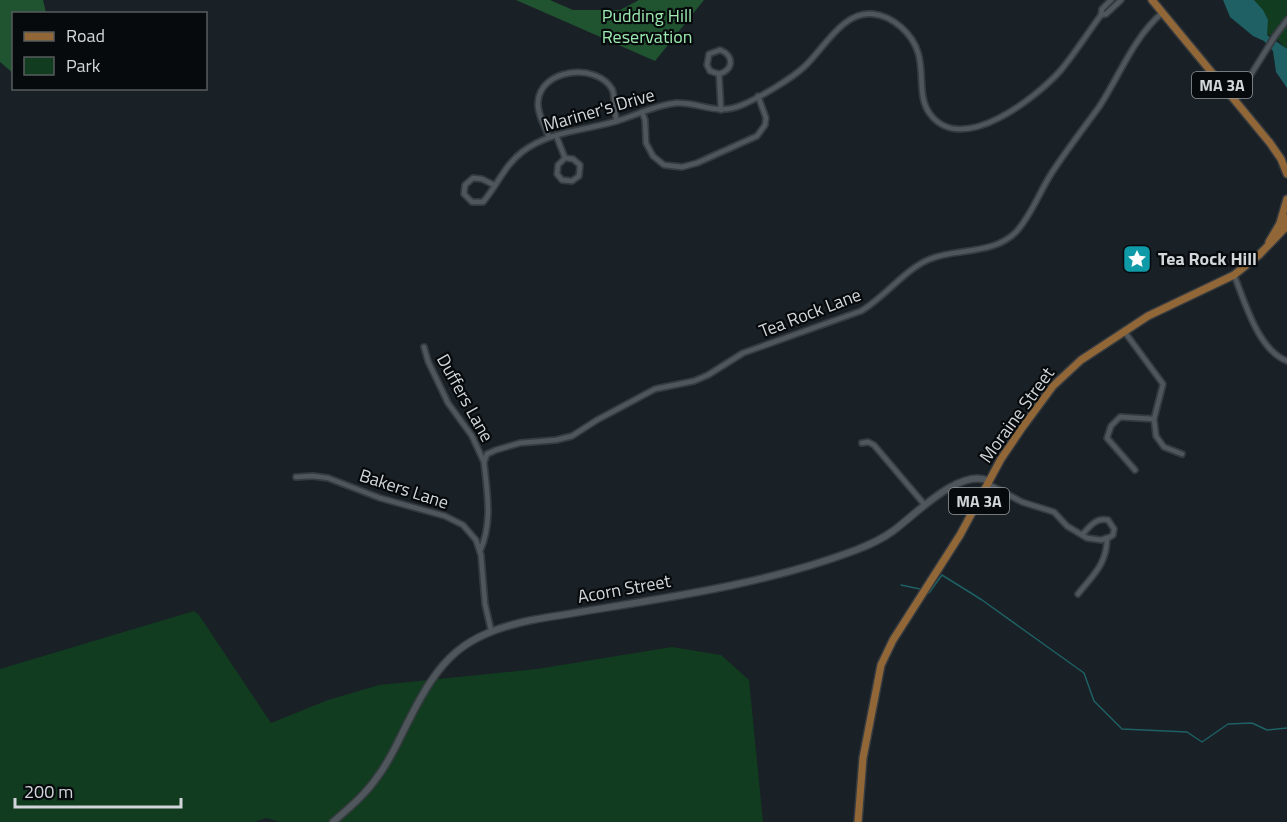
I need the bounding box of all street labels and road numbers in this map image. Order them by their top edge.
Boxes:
road number: MA 3A [1192,72,1252,98]
street label: Mariner's Drive [540,81,658,138]
street label: Tea Rock Lane [755,281,865,344]
street label: Duffers Lane [430,349,501,447]
street label: Moraine Street [973,361,1061,468]
street label: Bakers Lane [356,461,452,516]
road number: MA 3A [949,488,1009,514]
street label: Acorn Street [575,567,673,610]

